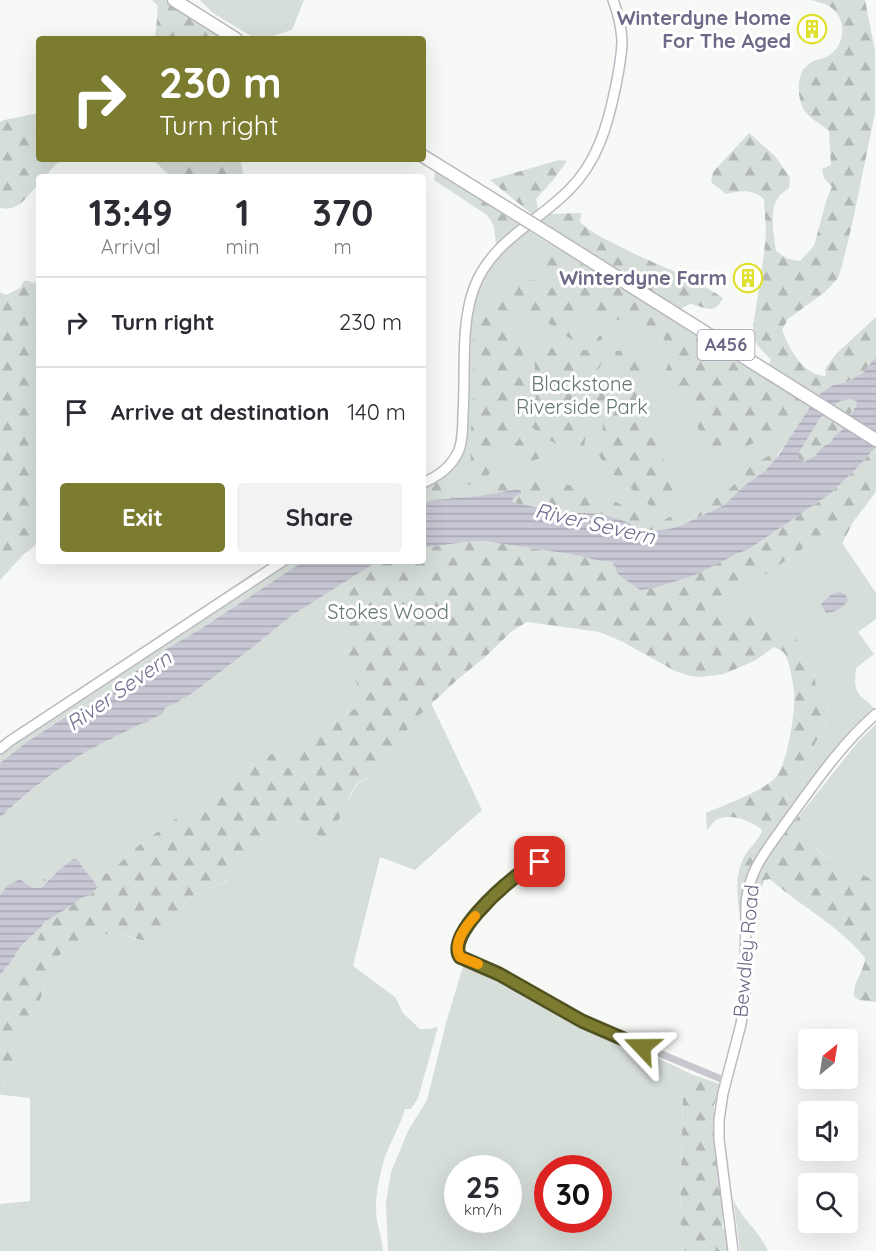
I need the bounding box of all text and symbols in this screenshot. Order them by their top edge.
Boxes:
place label: Winterdyne Home For The Aged [617,5,791,53]
building icon: Winterdyne Home For The Aged [796,13,828,45]
text: 230 m [159,56,282,109]
icon: right [60,60,138,138]
text: Turn right [159,108,278,142]
text: 13:49 [89,190,173,235]
text: 1 [235,190,249,235]
text: 370 [312,190,373,235]
text: Arrival [101,234,161,259]
text: min [225,234,259,259]
text: m [334,234,352,259]
building icon: Winterdyne Farm [732,262,764,294]
place label: Winterdyne Farm [559,265,727,290]
icon: right [60,306,93,339]
text: Turn right [111,308,215,336]
text: 230 m [339,308,402,336]
road number: A456 [698,330,754,360]
park label: Blackstone Riverside Park [516,371,648,419]
icon: arrive [60,396,93,429]
text: Arrive at destination [111,398,329,426]
text: 140 m [347,398,406,426]
button: Exit [60,483,225,552]
button: Share [237,483,402,552]
water label: River Severn [533,497,658,550]
park label: Stokes Wood [327,599,449,624]
water label: River Severn [61,644,177,736]
pin [514,836,565,887]
icon: arrive [523,845,556,878]
street label: Bewdley Road [727,883,764,1019]
position arrow [610,1015,674,1079]
north arrow [798,1029,858,1089]
map controls [798,1029,858,1233]
button: sound [798,1101,858,1161]
speed limit sign: 30 [534,1155,612,1233]
text: 25 [466,1168,500,1206]
button: search [798,1173,858,1233]
text: km/h [464,1200,502,1219]

